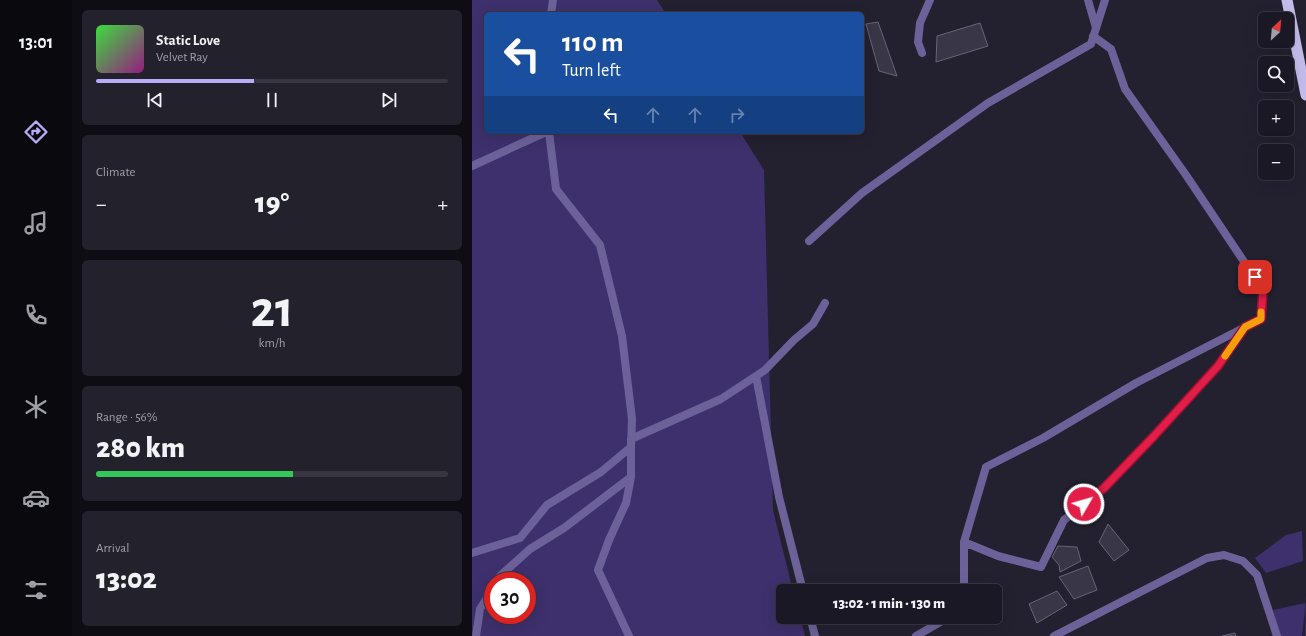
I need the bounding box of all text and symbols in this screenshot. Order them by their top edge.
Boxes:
north arrow [1258,12,1294,48]
map controls [1258,12,1294,180]
icon: left [496,28,548,80]
text: 110 m [562,29,624,57]
text: Static Love [156,33,220,48]
text: 13:01 [19,34,53,52]
text: Velvet Ray [156,51,208,64]
button: search [1258,56,1294,92]
text: Turn left [562,62,621,80]
icon: previous [144,89,166,111]
icon: pause [261,89,283,111]
icon: next [378,89,400,111]
button: + [1258,100,1294,136]
icon: left [600,104,622,126]
icon: ahead [642,104,664,126]
icon: ahead [684,104,706,126]
icon: right [726,104,748,126]
icon: directions [22,118,50,146]
button: − [1258,144,1294,180]
text: Climate [96,166,135,179]
text: 19° [255,188,289,218]
text: − [96,193,107,215]
text: + [437,193,448,215]
icon: music [22,209,50,237]
pin [1238,260,1272,294]
icon: arrive [1244,266,1266,288]
text: 21 [250,284,294,336]
icon: phone [22,301,50,329]
text: km/h [259,337,285,350]
icon: climate [22,393,50,421]
text: Range · 56% [96,411,157,424]
text: 280 km [96,433,185,463]
position arrow [1063,483,1105,525]
icon: car [22,484,50,512]
text: Arrival [96,542,129,555]
text: 13:02 [96,564,157,594]
speed limit sign: 30 [484,572,536,624]
icon: filters [22,576,50,604]
text: 13:02 · 1 min · 130 m [833,596,945,611]

